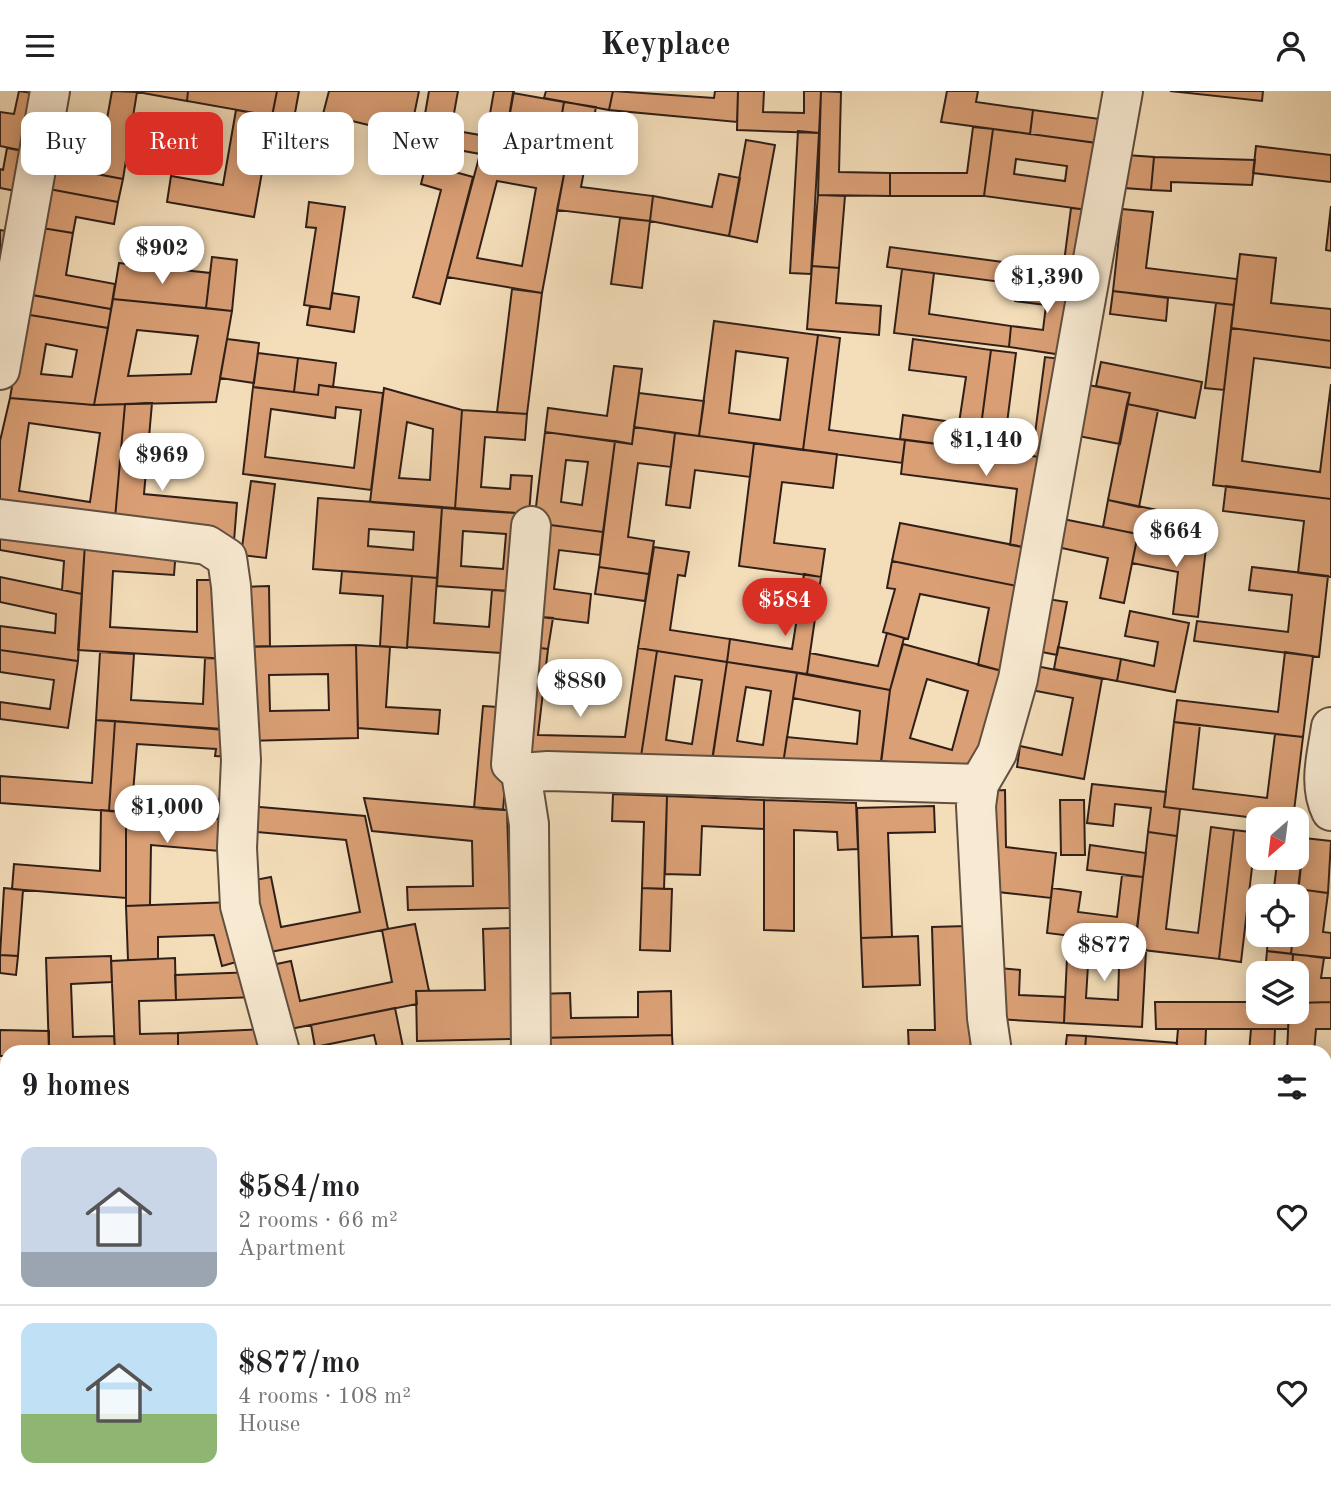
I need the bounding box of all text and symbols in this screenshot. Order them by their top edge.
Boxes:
icon: menu [21,27,59,65]
icon: person [1272,27,1310,65]
text: Keyplace [600,30,731,62]
chip: Buy [21,112,111,175]
chip: Rent [125,112,223,175]
chip: Filters [237,112,354,175]
chip: New [368,112,464,175]
chip: Apartment [478,112,638,175]
pin: $902 [121,227,203,286]
text: $902 [135,237,189,260]
pin: $1,390 [990,255,1104,315]
text: $1,390 [1010,266,1084,289]
pin: $1,140 [929,419,1043,478]
text: $1,140 [949,429,1023,452]
pin: $969 [121,433,203,493]
text: $969 [135,444,189,467]
pin: $664 [1135,510,1217,569]
text: $664 [1149,520,1203,543]
pin: $584 [744,579,826,638]
text: $584 [758,589,812,612]
pin: $880 [539,659,621,719]
text: $880 [553,670,607,693]
pin: $1,000 [110,785,224,845]
text: $1,000 [130,796,204,819]
north arrow [1246,807,1309,870]
map controls [1246,807,1309,1024]
button: locate [1246,884,1309,947]
pin: $877 [1063,923,1145,983]
text: $877 [1077,934,1131,957]
button: layers [1246,961,1309,1024]
icon: filters [1273,1068,1311,1106]
text: 9 homes [21,1072,130,1102]
text: $584/mo [238,1173,360,1203]
icon: home [77,1175,161,1259]
icon: heart [1273,1198,1311,1236]
text: 2 rooms · 66 m² [238,1209,398,1232]
text: Apartment [238,1237,346,1260]
text: $877/mo [238,1349,360,1379]
icon: home [77,1351,161,1435]
icon: heart [1273,1374,1311,1412]
text: 4 rooms · 108 m² [238,1385,411,1408]
text: House [238,1413,300,1436]

